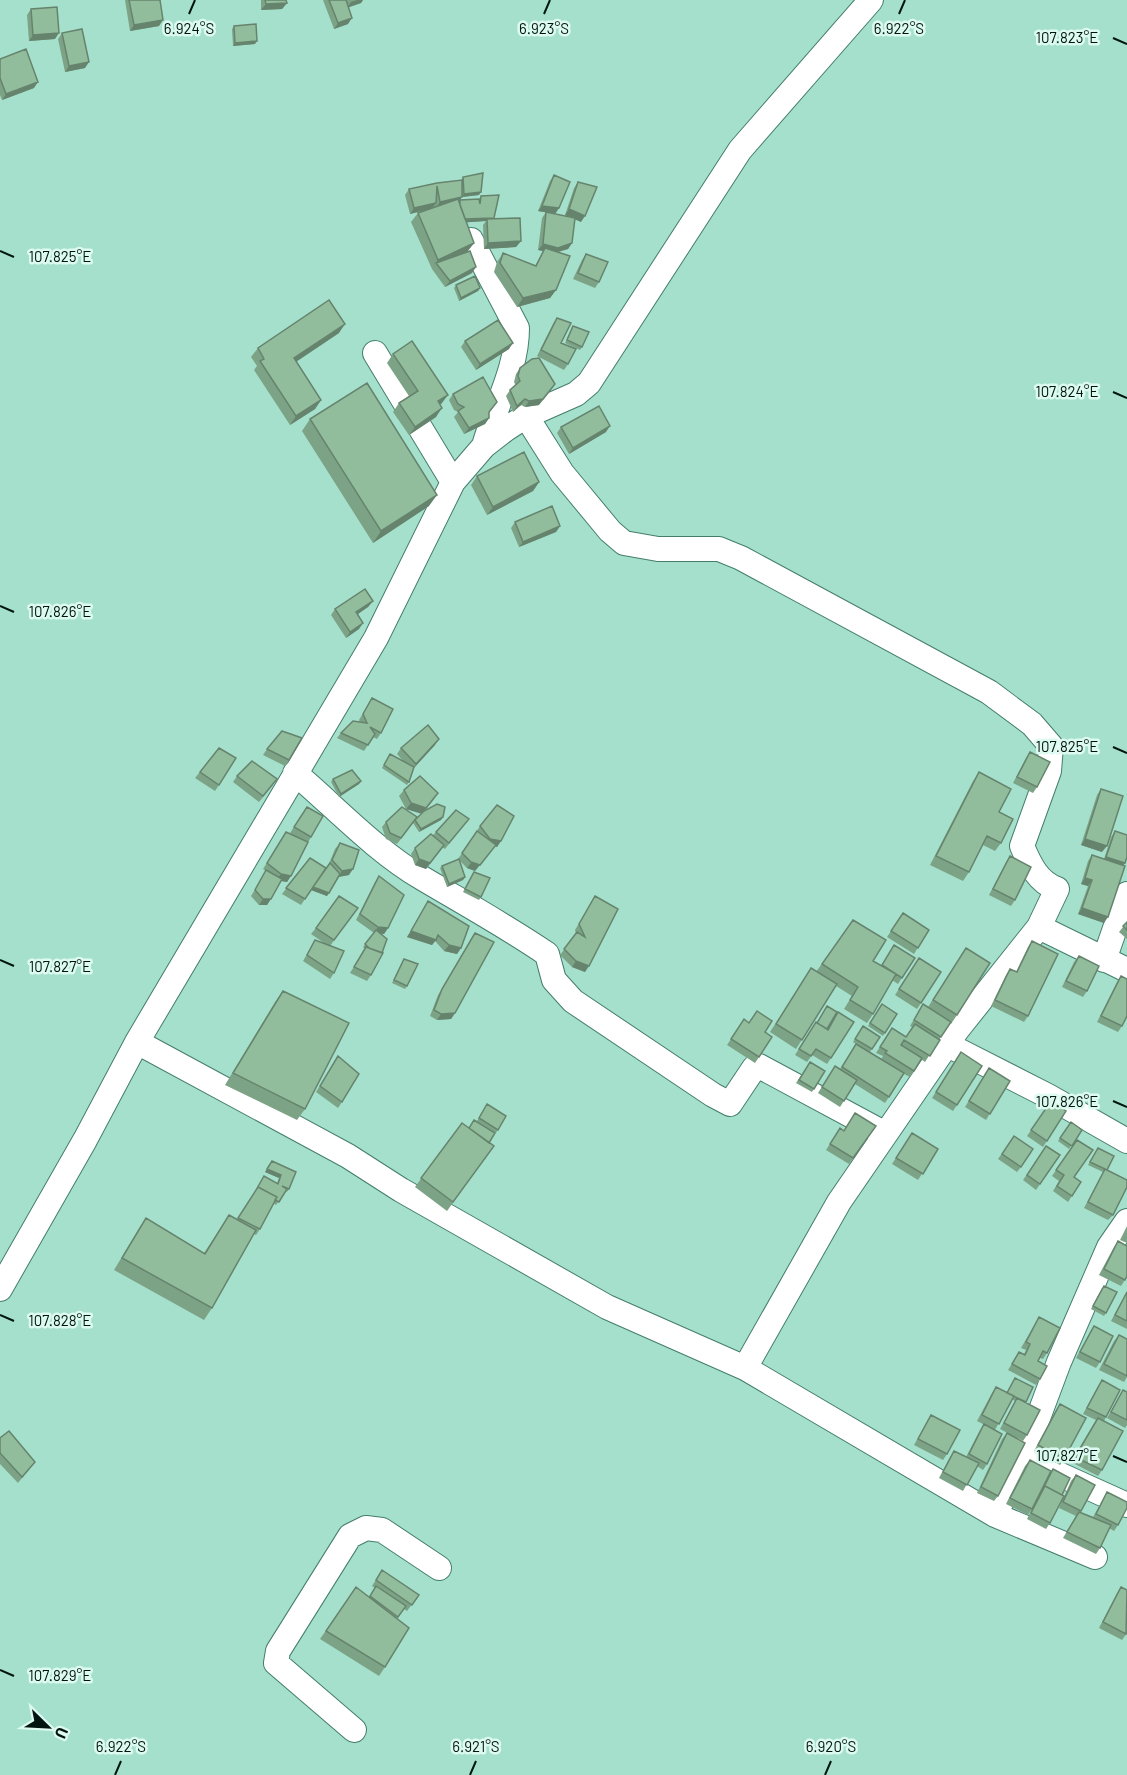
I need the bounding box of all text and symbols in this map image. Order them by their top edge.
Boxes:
text: 6.924°S [164,19,214,37]
text: 6.923°S [519,19,569,37]
text: 6.922°S [874,19,924,37]
text: 107.823°E [1036,28,1098,46]
text: 107.825°E [29,247,91,265]
text: 107.824°E [1035,382,1099,400]
text: 107.826°E [29,602,91,620]
text: 107.825°E [1036,737,1098,755]
text: 107.827°E [29,957,91,975]
text: 107.826°E [1036,1092,1098,1110]
text: 107.828°E [29,1311,91,1329]
text: 107.827°E [1036,1446,1098,1464]
text: 107.829°E [29,1666,91,1684]
north arrow [18,1697,78,1757]
text: U [51,1725,73,1742]
text: 6.922°S [96,1737,146,1755]
text: 6.921°S [452,1737,500,1755]
text: 6.920°S [806,1737,856,1755]

